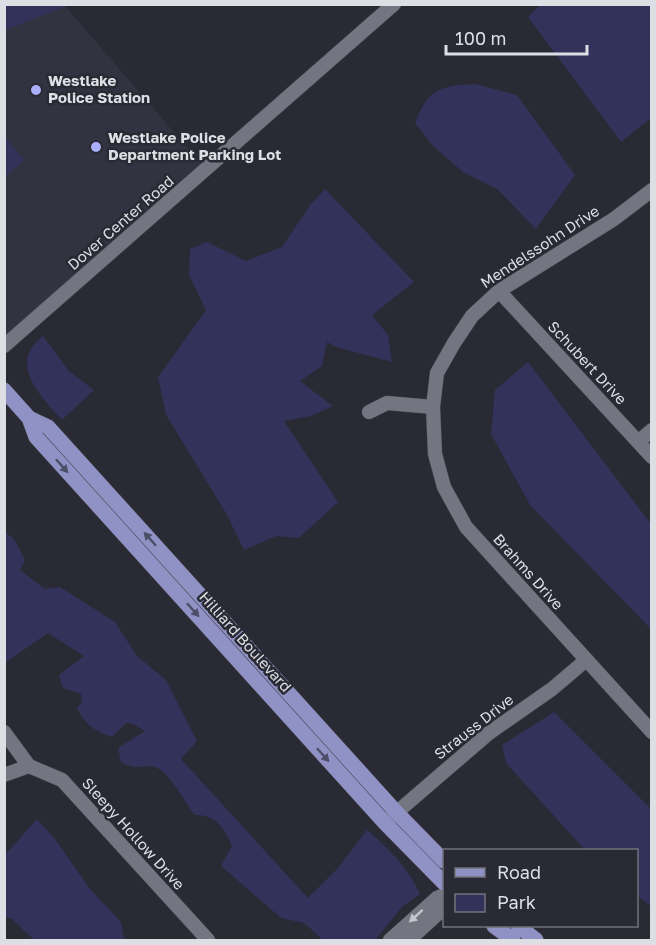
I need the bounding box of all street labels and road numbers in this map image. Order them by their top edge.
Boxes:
street label: Dover Center Road [64,171,177,273]
street label: Mendelssohn Drive [477,201,602,291]
street label: Schubert Drive [545,317,631,408]
street label: Brahms Drive [490,530,568,613]
street label: Hilliard Boulevard [196,587,295,695]
street label: Strauss Drive [430,690,517,763]
street label: Sleepy Hollow Drive [79,774,189,893]

